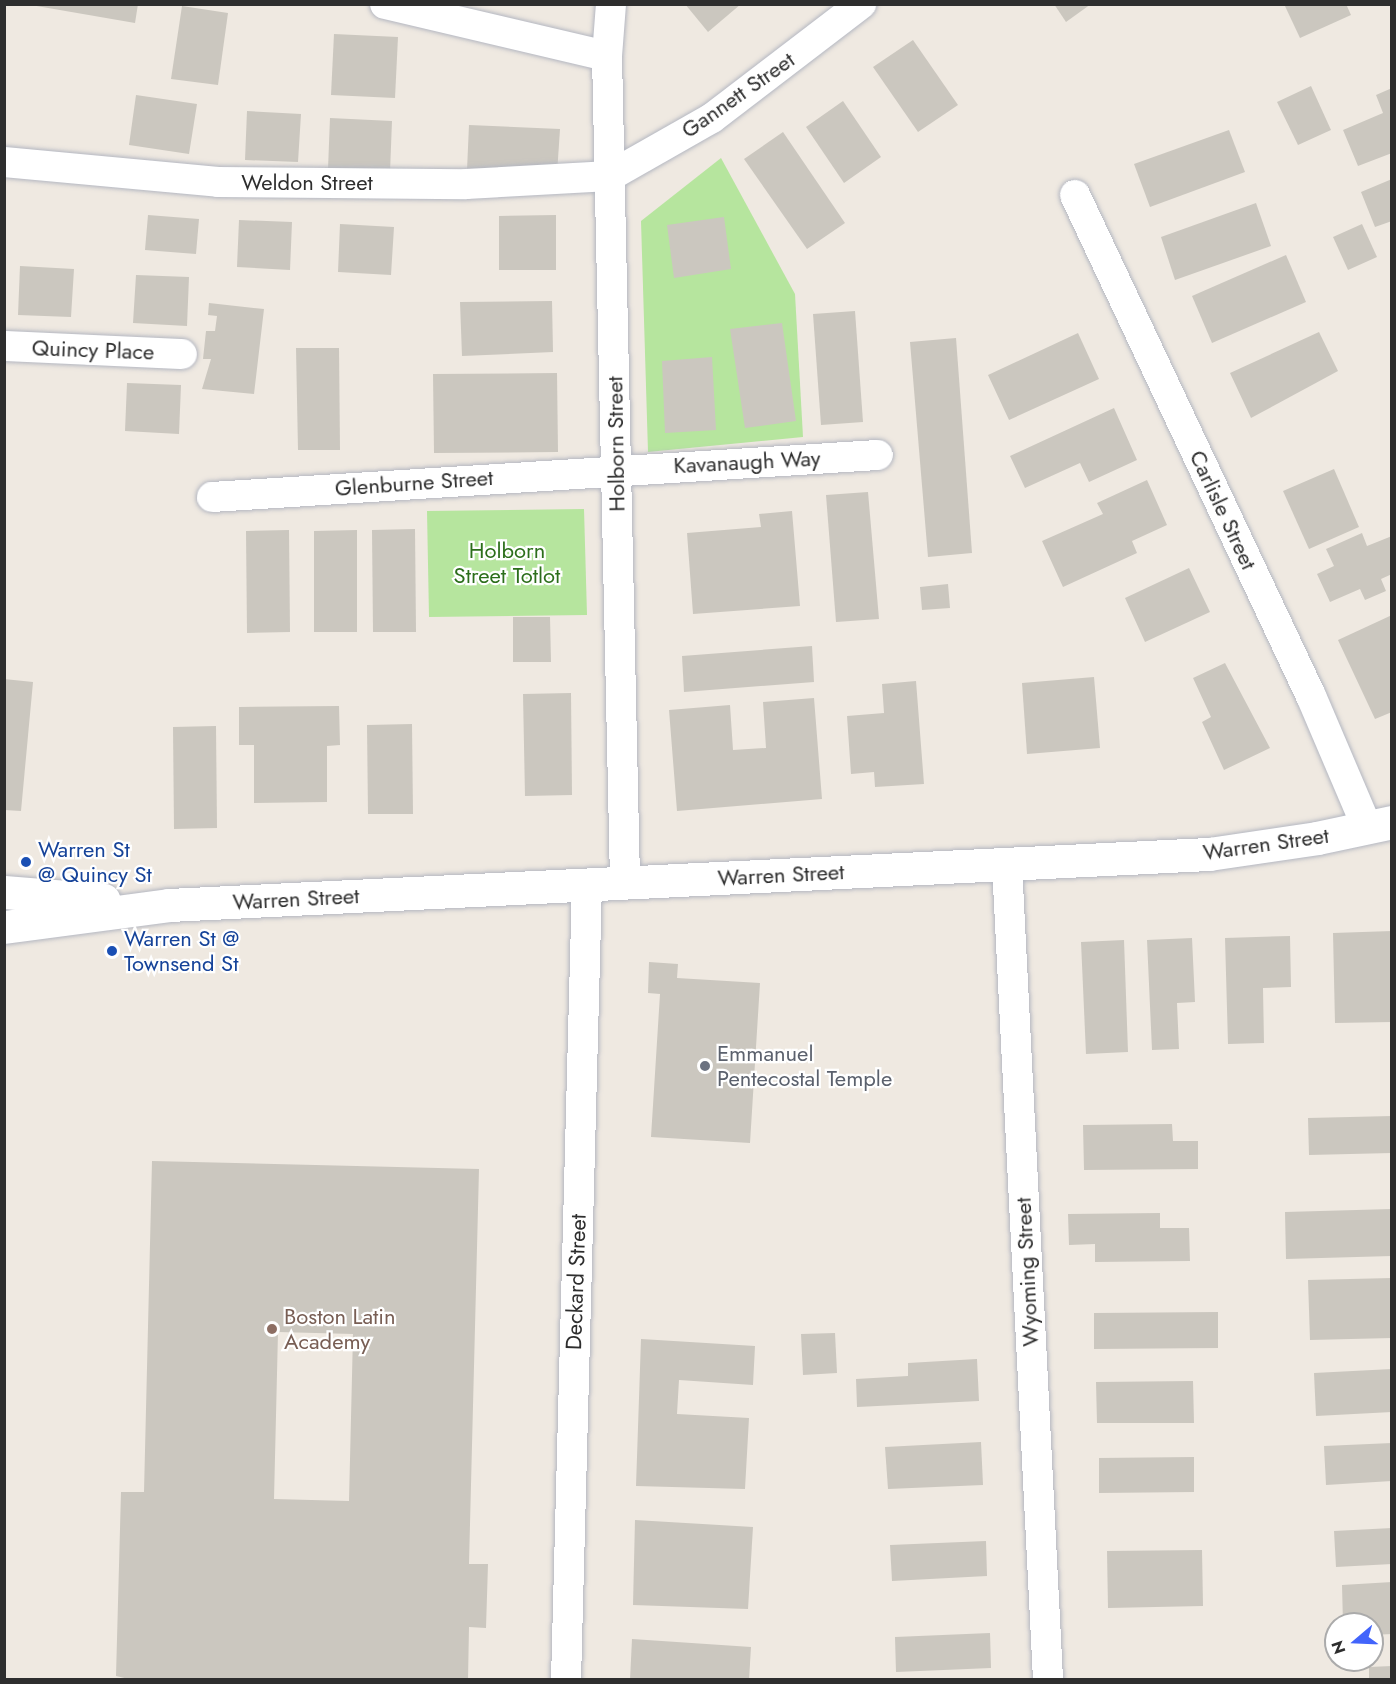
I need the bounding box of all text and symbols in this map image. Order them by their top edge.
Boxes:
street label: Gannett Street [676,46,800,144]
street label: Weldon Street [241,170,373,196]
street label: Quincy Place [31,335,155,365]
street label: Holborn Street [602,376,630,512]
street label: Kavanaugh Way [673,445,821,479]
street label: Carlisle Street [1184,446,1262,574]
street label: Glenburne Street [334,464,494,502]
park label: Holborn Street Totlot [454,537,560,588]
street label: Warren Street [1201,822,1331,866]
place label: Warren St @ Quincy St [38,836,152,888]
marker: Warren St @ Quincy St [19,855,33,869]
street label: Warren Street [717,858,845,892]
street label: Warren Street [232,882,360,916]
place label: Warren St @ Townsend St [124,925,239,976]
marker: Warren St @ Townsend St [105,944,119,958]
place label: Emmanuel Pentecostal Temple [717,1040,892,1092]
marker: Emmanuel Pentecostal Temple [698,1059,712,1073]
street label: Wyoming Street [1010,1197,1044,1347]
street label: Deckard Street [560,1213,592,1351]
place label: Boston Latin Academy [284,1303,396,1354]
marker: Boston Latin Academy [265,1322,279,1336]
north arrow [1324,1612,1384,1672]
text: N [1325,1638,1351,1657]

